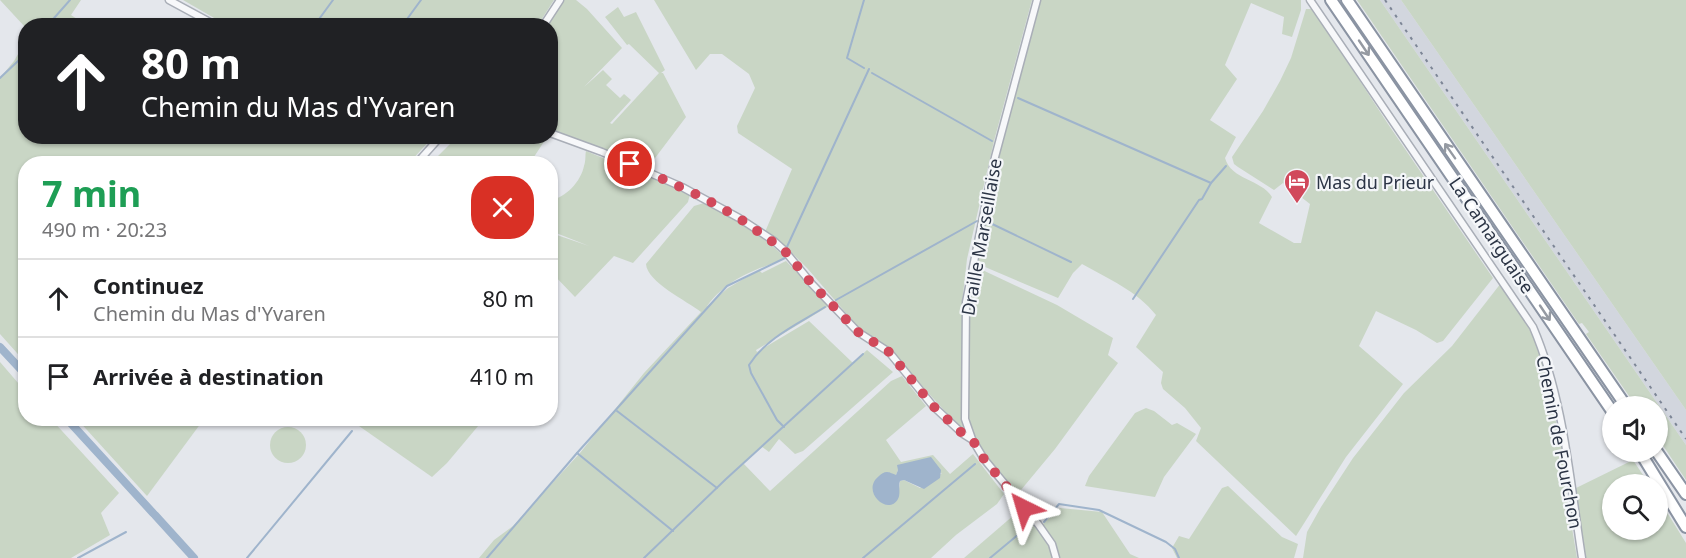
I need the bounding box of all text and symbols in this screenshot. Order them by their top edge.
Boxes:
text: 80 m [141,34,241,91]
one-way arrow [1358,40,1370,56]
icon: ahead [42,42,120,120]
text: Chemin du Mas d'Yvaren [141,88,455,125]
pin [604,138,655,189]
one-way arrow [1444,143,1456,159]
icon: arrive [613,147,646,180]
street label: Draille Marseillaise [955,157,1007,317]
hotel icon: Mas du Prieur [1282,167,1312,205]
text: 7 min [42,169,141,218]
place label: Mas du Prieur [1316,170,1435,194]
street label: La Camarguaise [1444,172,1540,298]
button: close [471,176,534,239]
text: 490 m · 20:23 [42,216,167,243]
text: Continuez [93,270,204,300]
icon: ahead [42,282,75,315]
text: 80 m [483,283,534,313]
text: Chemin du Mas d'Yvaren [93,300,326,327]
one-way arrow [1539,304,1551,321]
street label: Chemin de Fourchon [1531,353,1589,531]
icon: arrive [42,360,75,393]
text: Arrivée à destination [93,361,324,391]
text: 410 m [470,361,534,391]
map controls [1602,396,1668,540]
button: sound [1602,396,1668,462]
button: search [1602,474,1668,540]
position arrow [992,476,1056,540]

